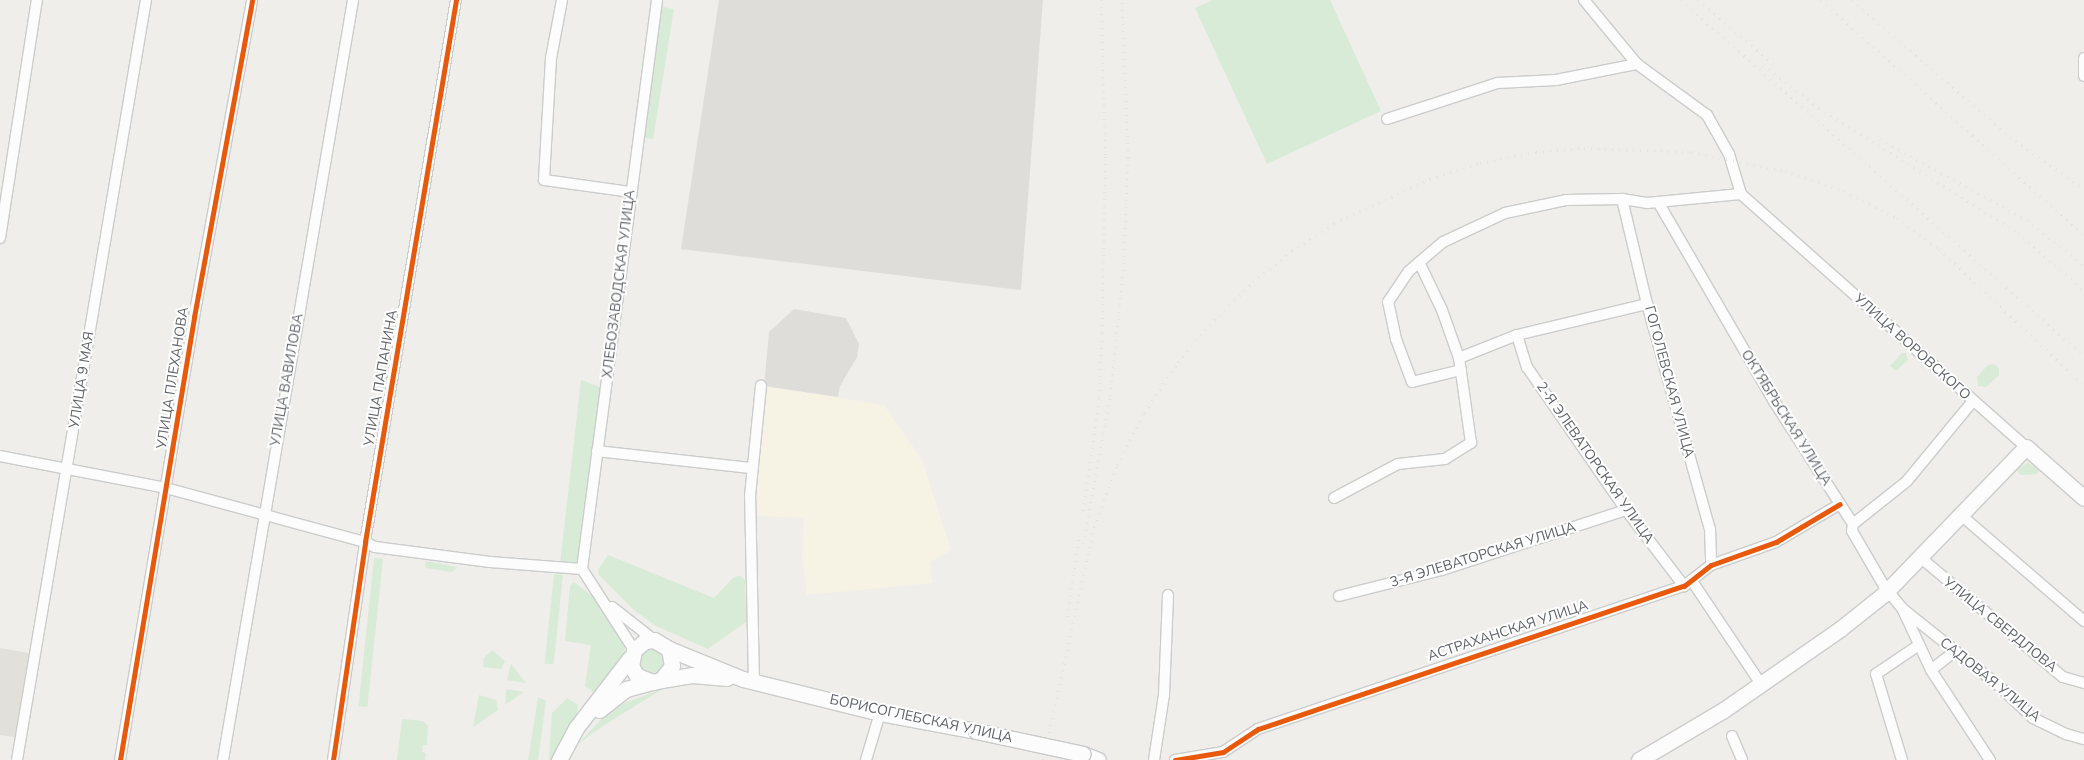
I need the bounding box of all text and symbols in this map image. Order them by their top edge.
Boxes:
street label: ХЛЕБОЗАВОДСКАЯ УЛИЦА [599,189,639,379]
street label: УЛИЦА ВОРОВСКОГО [1850,290,1974,404]
street label: ГОГОЛЕВСКАЯ УЛИЦА [1641,304,1697,460]
street label: УЛИЦА ПЛЕХАНОВА [153,306,193,450]
street label: УЛИЦА ПАПАНИНА [361,309,401,447]
street label: УЛИЦА ВАВИЛОВА [267,312,307,448]
street label: УЛИЦА 9 МАЯ [66,330,98,430]
street label: ОКТЯБРЬСКАЯ УЛИЦА [1737,347,1835,489]
street label: 2-Я ЭЛЕВАТОРСКАЯ УЛИЦА [1533,379,1657,547]
street label: 3-Я ЭЛЕВАТОРСКАЯ УЛИЦА [1388,519,1578,591]
street label: УЛИЦА СВЕРДЛОВА [1940,574,2060,676]
street label: АСТРАХАНСКАЯ УЛИЦА [1426,597,1590,665]
street label: САДОВАЯ УЛИЦА [1936,634,2044,726]
street label: БОРИСОГЛЕБСКАЯ УЛИЦА [828,691,1014,747]

